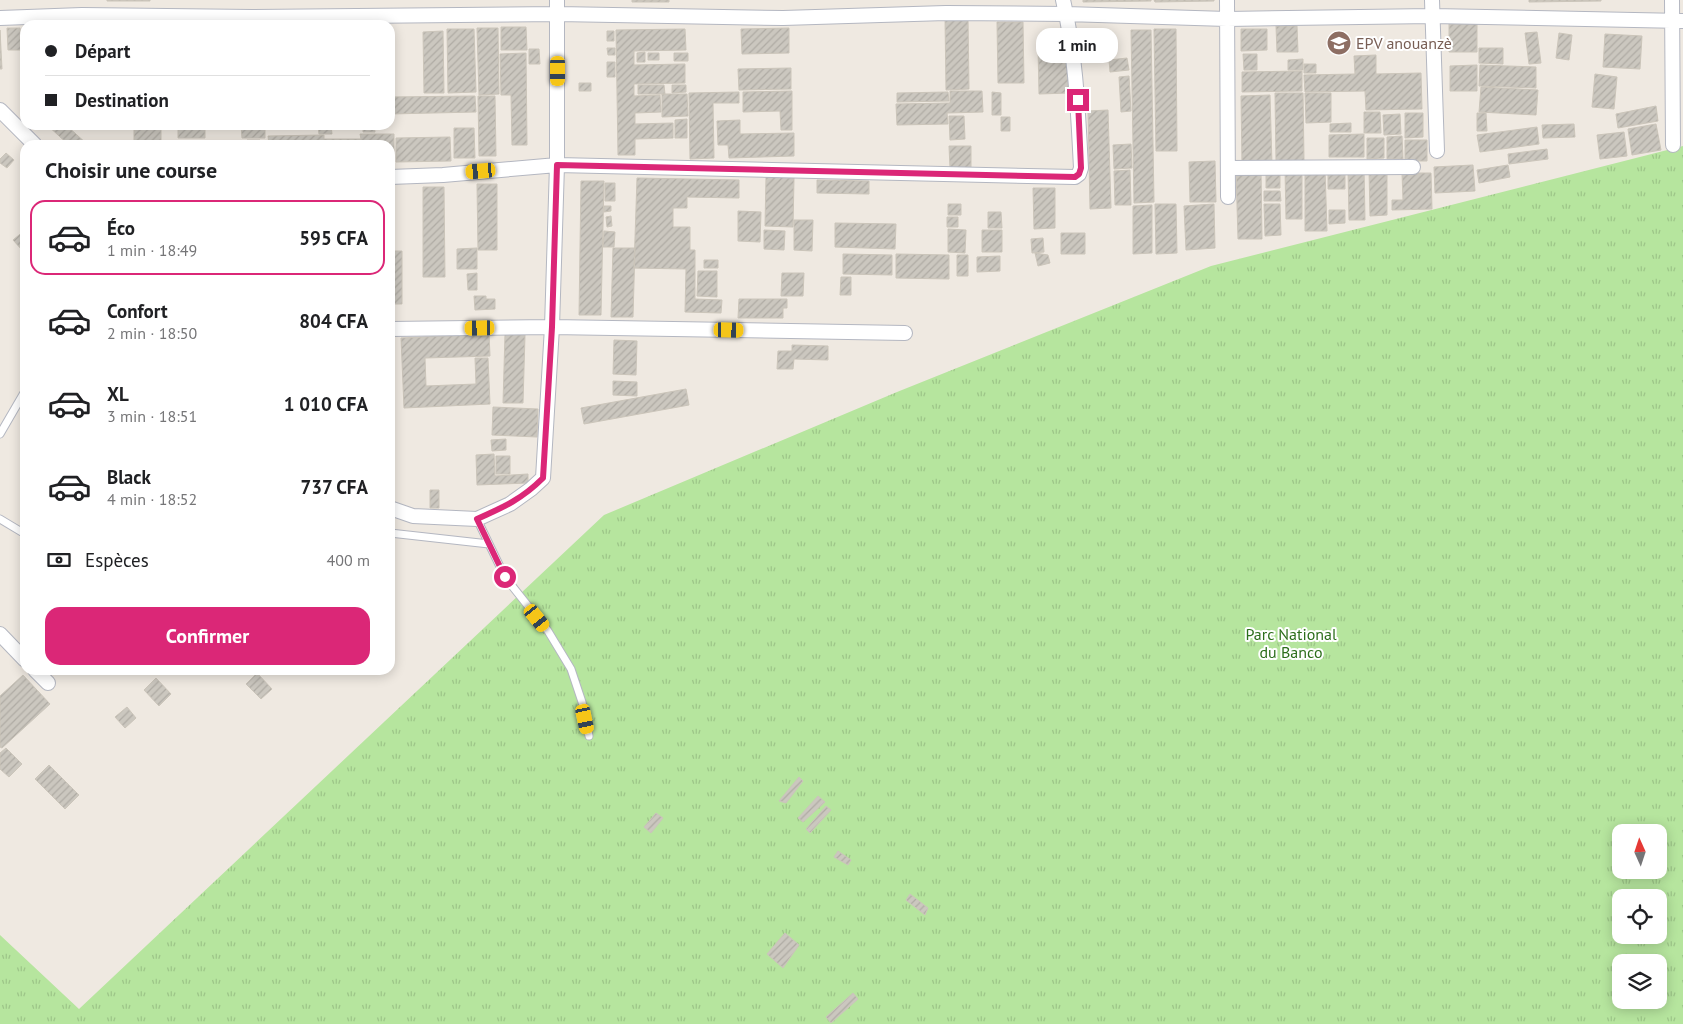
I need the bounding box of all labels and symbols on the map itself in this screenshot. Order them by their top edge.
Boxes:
callout: 1 min [1037,28,1119,62]
school or university icon: EPV anouanzè [1326,30,1352,56]
place label: EPV anouanzè [1356,33,1452,53]
car [550,56,565,86]
route end [1067,89,1089,111]
car [465,162,496,180]
car [464,320,495,336]
car [713,322,744,338]
route start [494,566,516,588]
car [521,602,552,634]
park label: Parc National du Banco [1245,624,1337,662]
car [574,703,595,735]
north arrow [1612,824,1668,879]

